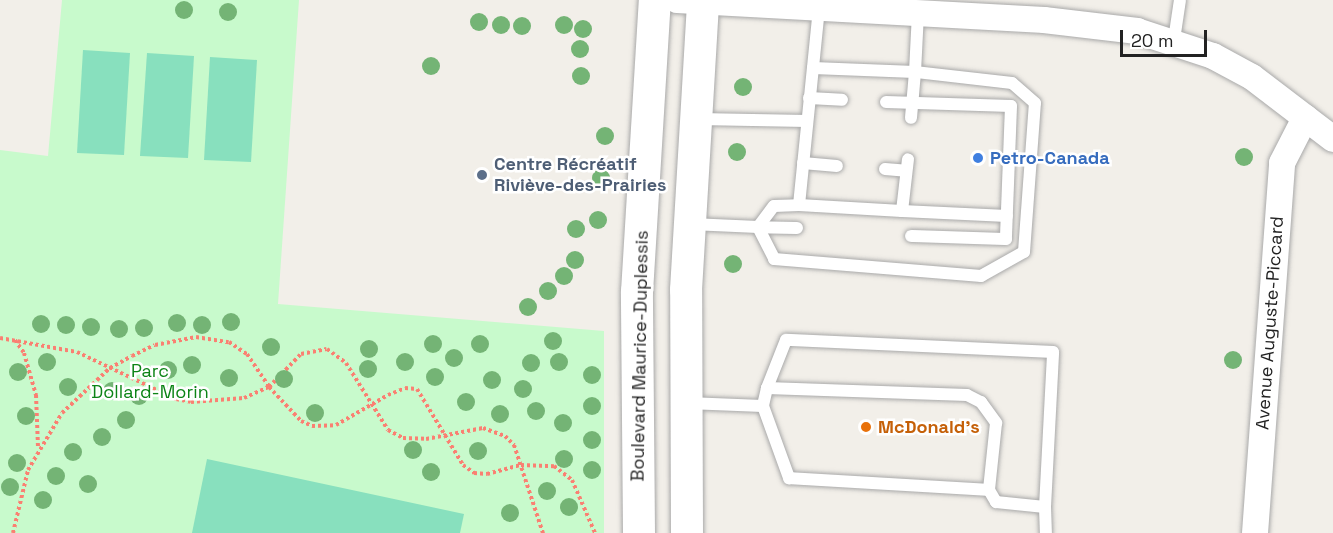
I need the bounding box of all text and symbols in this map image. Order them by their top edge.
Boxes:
scale bar [1123,18,1210,56]
text: 20 m [1131,29,1174,52]
place label: Petro-Canada [990,147,1110,169]
marker: Petro-Canada [971,151,985,165]
place label: Centre Récréatif Riviève-des-Prairies [494,154,667,196]
marker: Centre Récréatif Riviève-des-Prairies [475,168,489,182]
street label: Avenue Auguste-Piccard [1252,215,1288,431]
street label: Boulevard Maurice-Duplessis [627,230,653,482]
park label: Parc Dollard-Morin [91,361,209,404]
place label: McDonald's [878,416,980,438]
marker: McDonald's [859,420,873,434]

